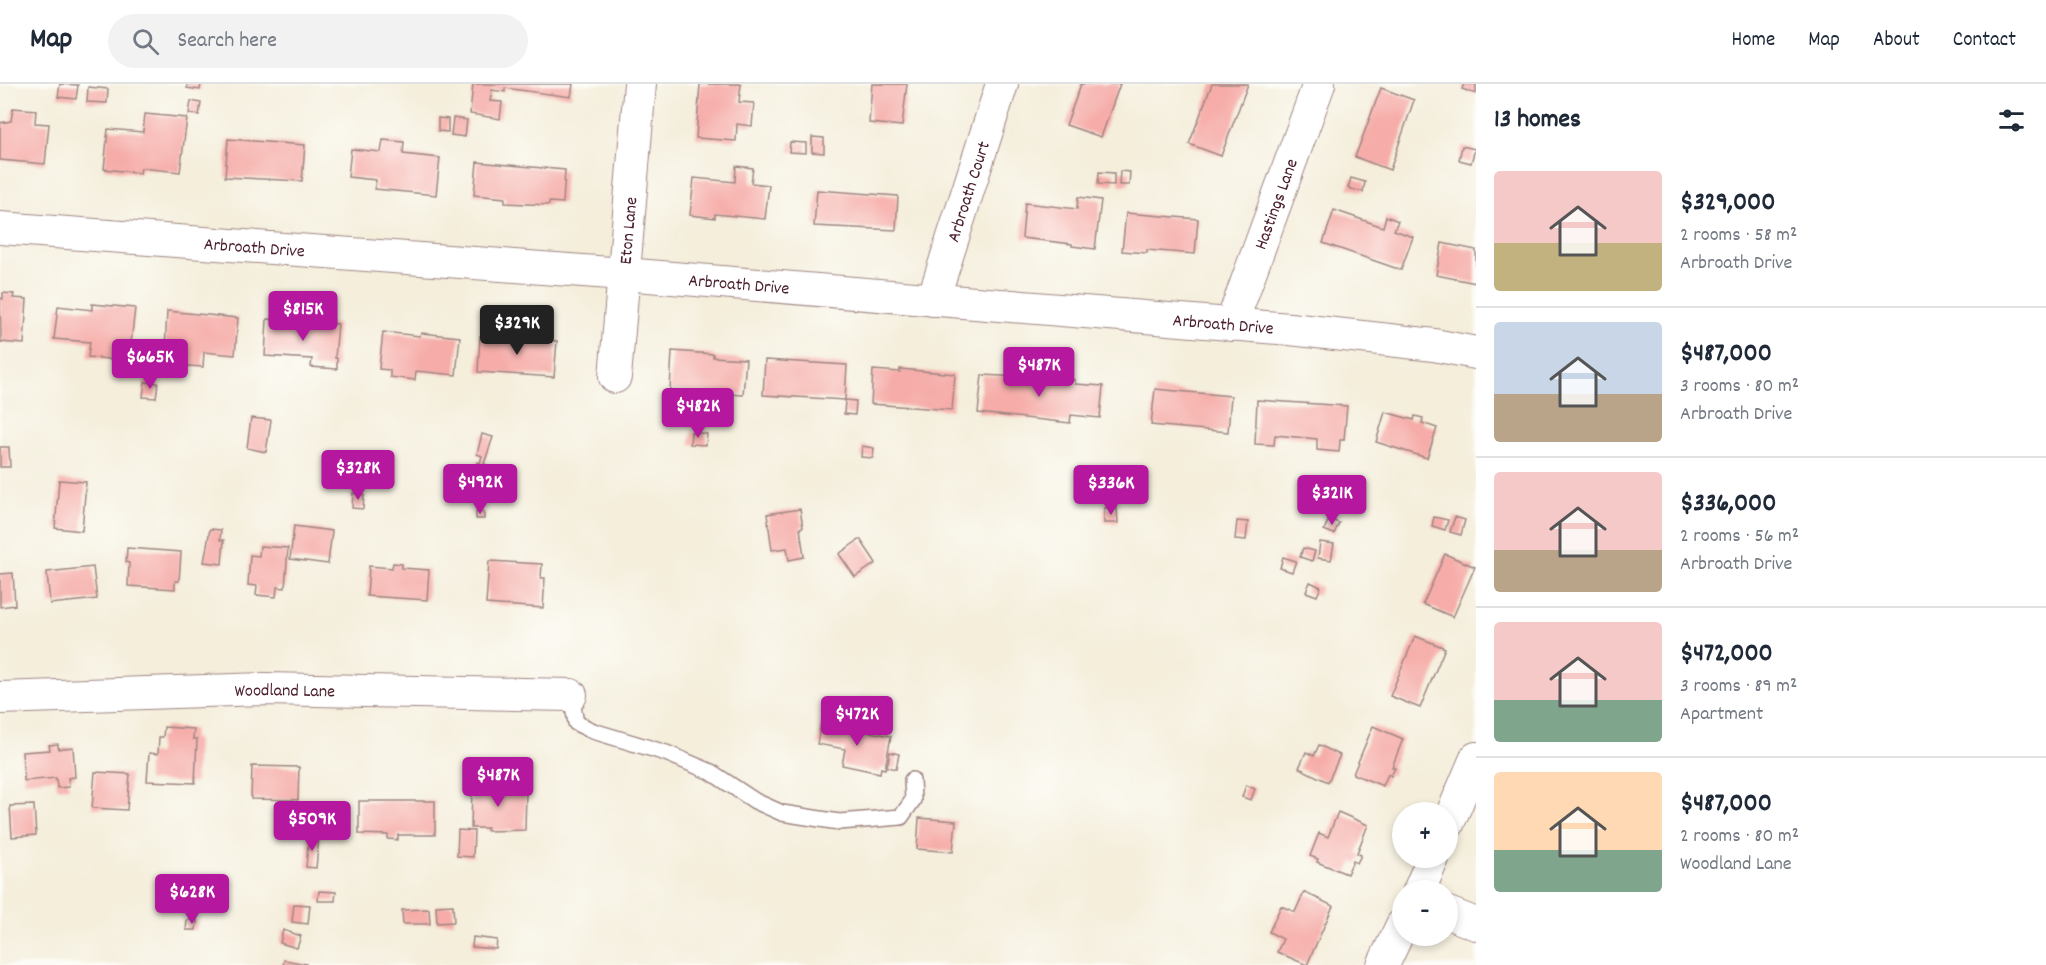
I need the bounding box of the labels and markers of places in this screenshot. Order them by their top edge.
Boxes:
pin: $815K [261,291,345,342]
pin: $329K [475,305,559,356]
pin: $665K [108,339,192,390]
pin: $487K [997,347,1081,398]
pin: $482K [656,388,740,439]
pin: $328K [316,450,400,501]
pin: $492K [438,464,522,515]
pin: $336K [1069,465,1153,516]
pin: $321K [1290,475,1374,526]
pin: $472K [815,696,899,747]
pin: $487K [456,757,540,808]
pin: $509K [270,801,354,852]
pin: $628K [150,874,234,925]

